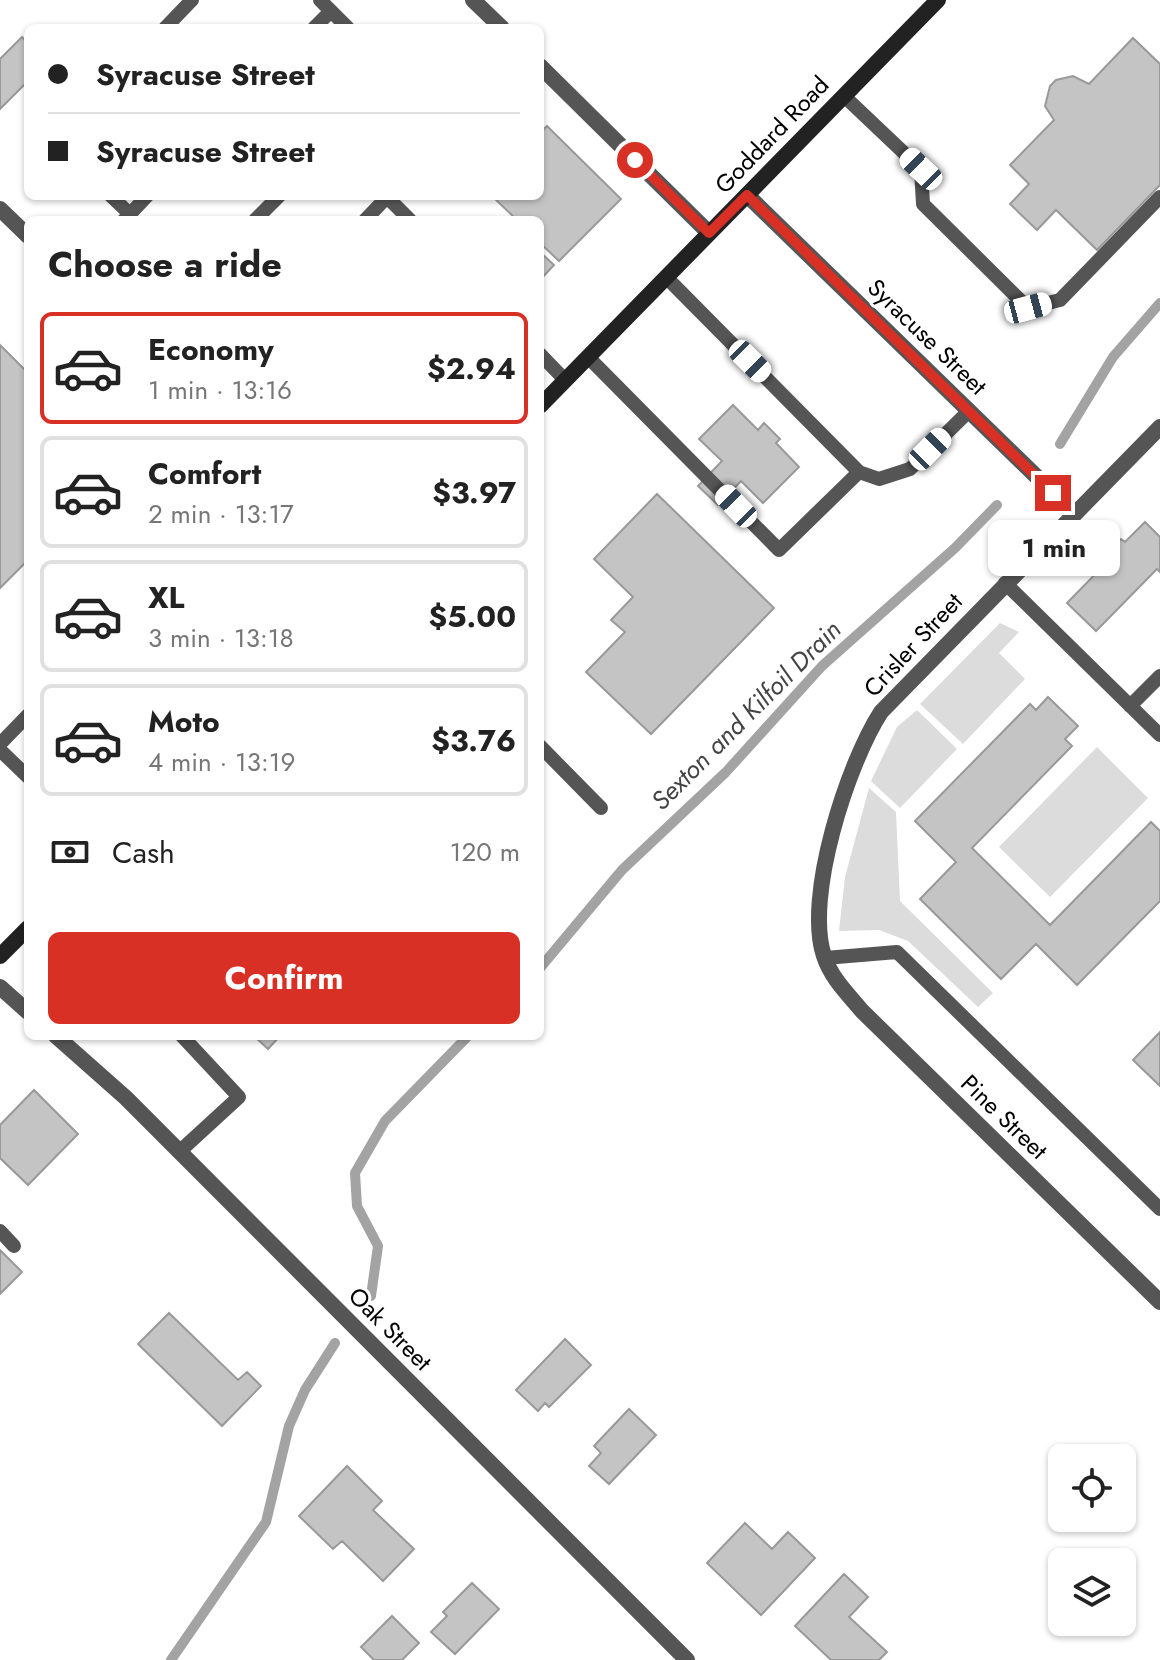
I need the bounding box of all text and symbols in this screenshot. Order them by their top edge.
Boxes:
text: Syracuse Street [96,53,315,96]
street label: Goddard Road [706,68,837,201]
text: Syracuse Street [96,130,315,173]
route start [617,142,653,178]
car [895,144,947,194]
text: Choose a ride [48,238,282,290]
street label: Syracuse Street [860,271,995,403]
car [1002,290,1054,326]
text: Economy [148,328,274,371]
icon: car [52,332,124,404]
car [725,336,775,386]
text: $2.94 [427,347,516,390]
text: 1 min · 13:16 [148,371,292,409]
car [905,424,955,474]
text: Comfort [148,452,261,495]
icon: car [52,456,124,528]
text: $3.97 [432,471,516,514]
route end [1035,475,1071,511]
car [711,480,761,532]
text: 2 min · 13:17 [148,495,294,533]
callout: 1 min [987,521,1119,577]
text: 1 min [1022,529,1086,567]
text: XL [148,576,184,619]
icon: car [52,580,124,652]
street label: Crisler Street [855,585,970,705]
text: $5.00 [429,595,516,638]
water label: Sexton and Kilfoil Drain [642,611,850,819]
text: 3 min · 13:18 [148,619,294,657]
text: Moto [148,700,220,743]
icon: car [52,704,124,776]
text: $3.76 [431,719,516,762]
text: 4 min · 13:19 [148,743,295,781]
icon: cash [48,830,92,874]
text: Cash [112,831,175,874]
text: 120 m [450,833,520,871]
button: Confirm [48,932,520,1024]
street label: Pine Street [953,1066,1056,1167]
street label: Oak Street [341,1279,440,1378]
map controls [1048,1444,1136,1636]
button: locate [1048,1444,1136,1532]
button: layers [1048,1548,1136,1636]

